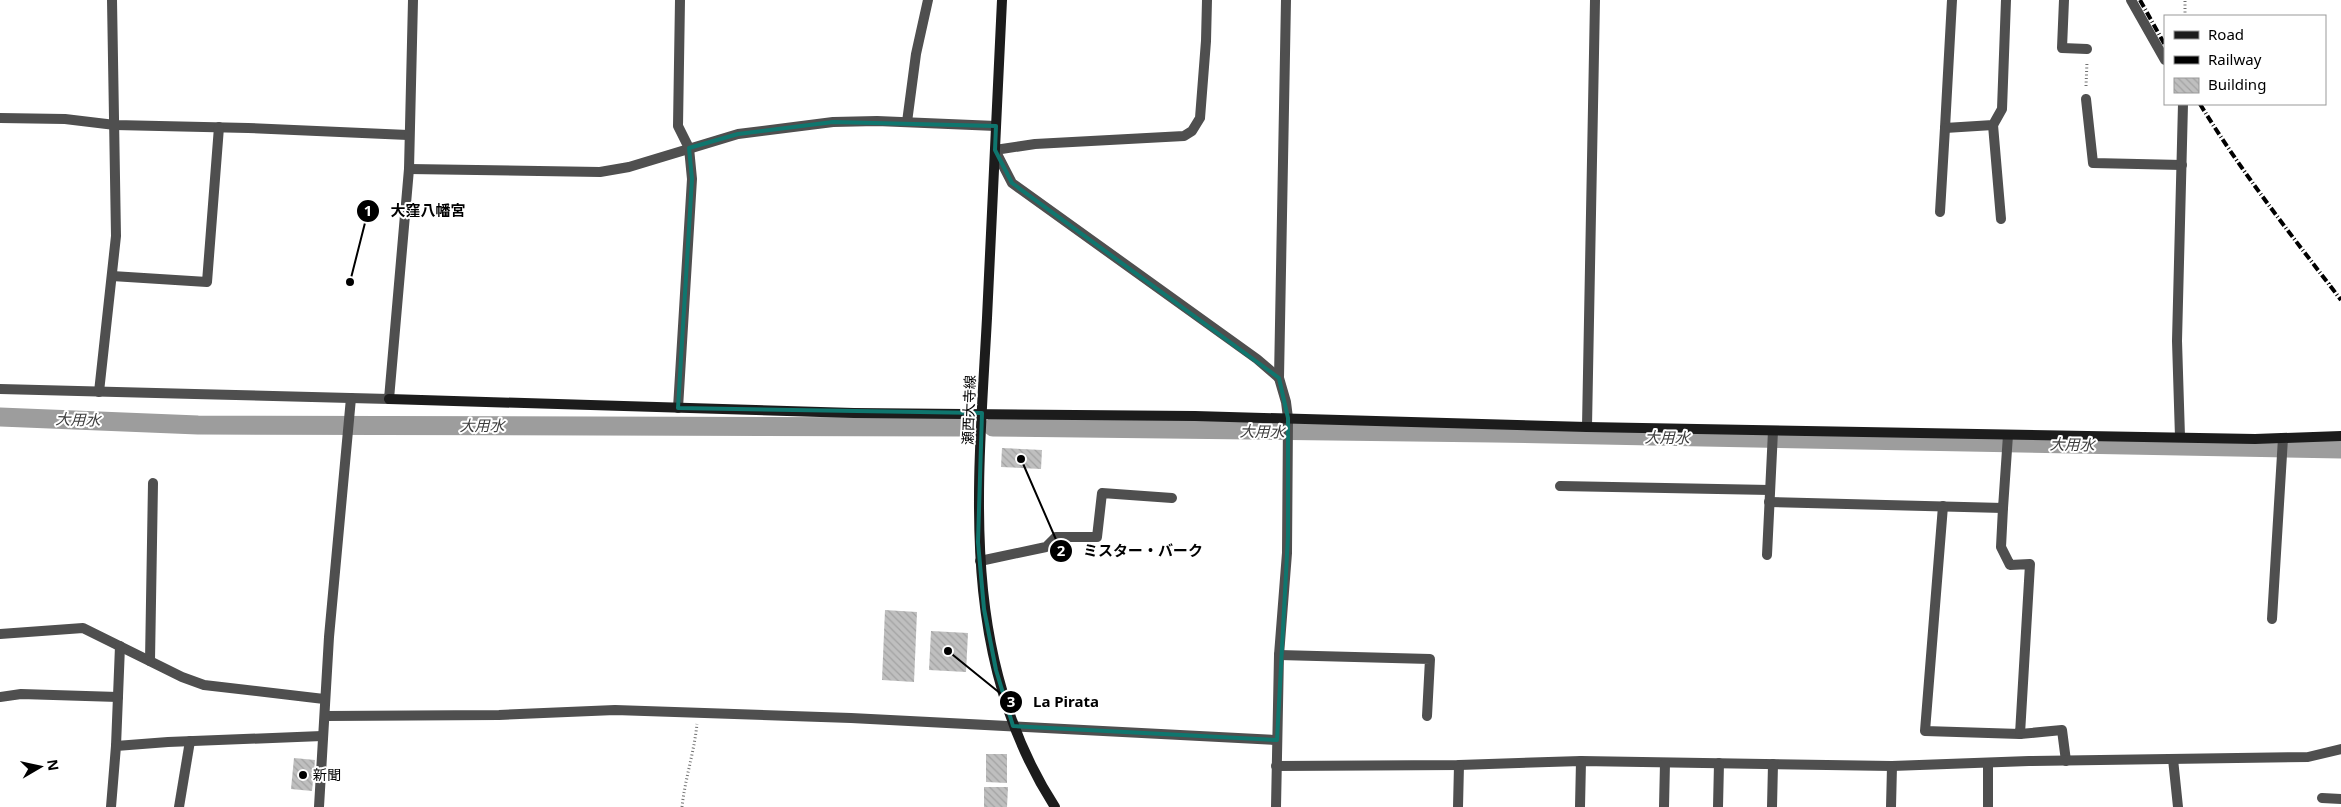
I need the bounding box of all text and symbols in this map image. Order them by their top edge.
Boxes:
legend [2164,15,2326,105]
text: Road [2208,24,2244,44]
text: Railway [2208,49,2262,69]
text: Building [2208,74,2266,94]
callout: 大窪八幡宮 [356,196,476,226]
text: 1 [364,200,372,220]
text: 大窪八幡宮 [390,200,466,220]
street label: 瀬西大寺線 [958,375,979,445]
water label: 大用水 [55,408,103,430]
water label: 大用水 [459,415,506,435]
water label: 大用水 [1239,421,1287,441]
water label: 大用水 [1644,427,1692,447]
water label: 大用水 [2049,434,2097,454]
callout: ミスター・バーク [1048,536,1213,566]
text: 2 [1057,540,1066,560]
text: ミスター・バーク [1083,540,1203,560]
callout: La Pirata [998,687,1109,717]
text: 3 [1007,691,1015,711]
text: La Pirata [1033,691,1099,711]
north arrow [15,742,65,792]
text: N [43,758,64,772]
place label: 新聞 [313,765,341,784]
marker: 新聞 [297,769,309,781]

